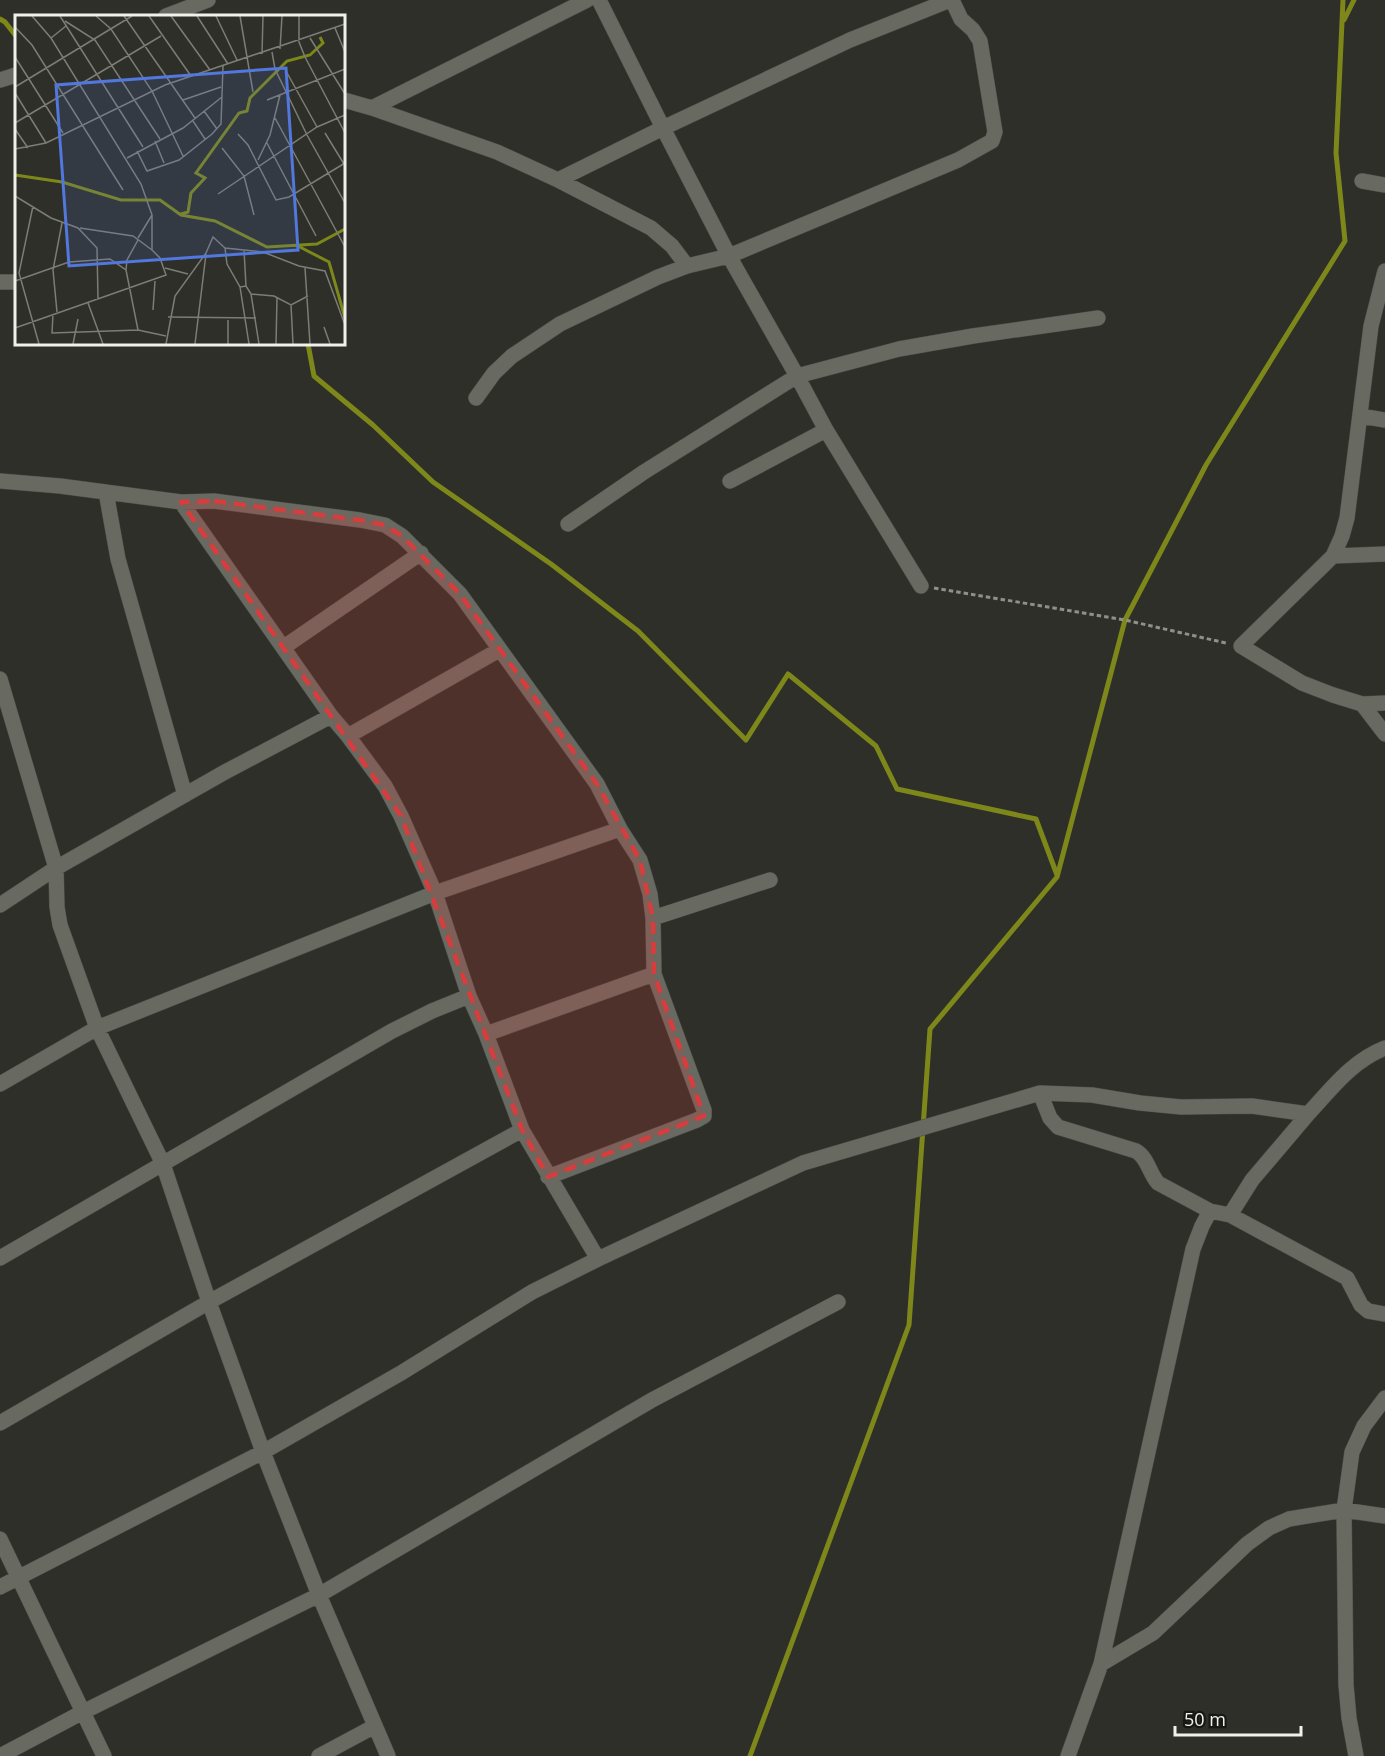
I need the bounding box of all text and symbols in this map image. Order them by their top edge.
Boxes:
inset map [15,15,345,345]
scale bar [1175,1699,1301,1737]
text: 50 m [1184,1707,1226,1731]

